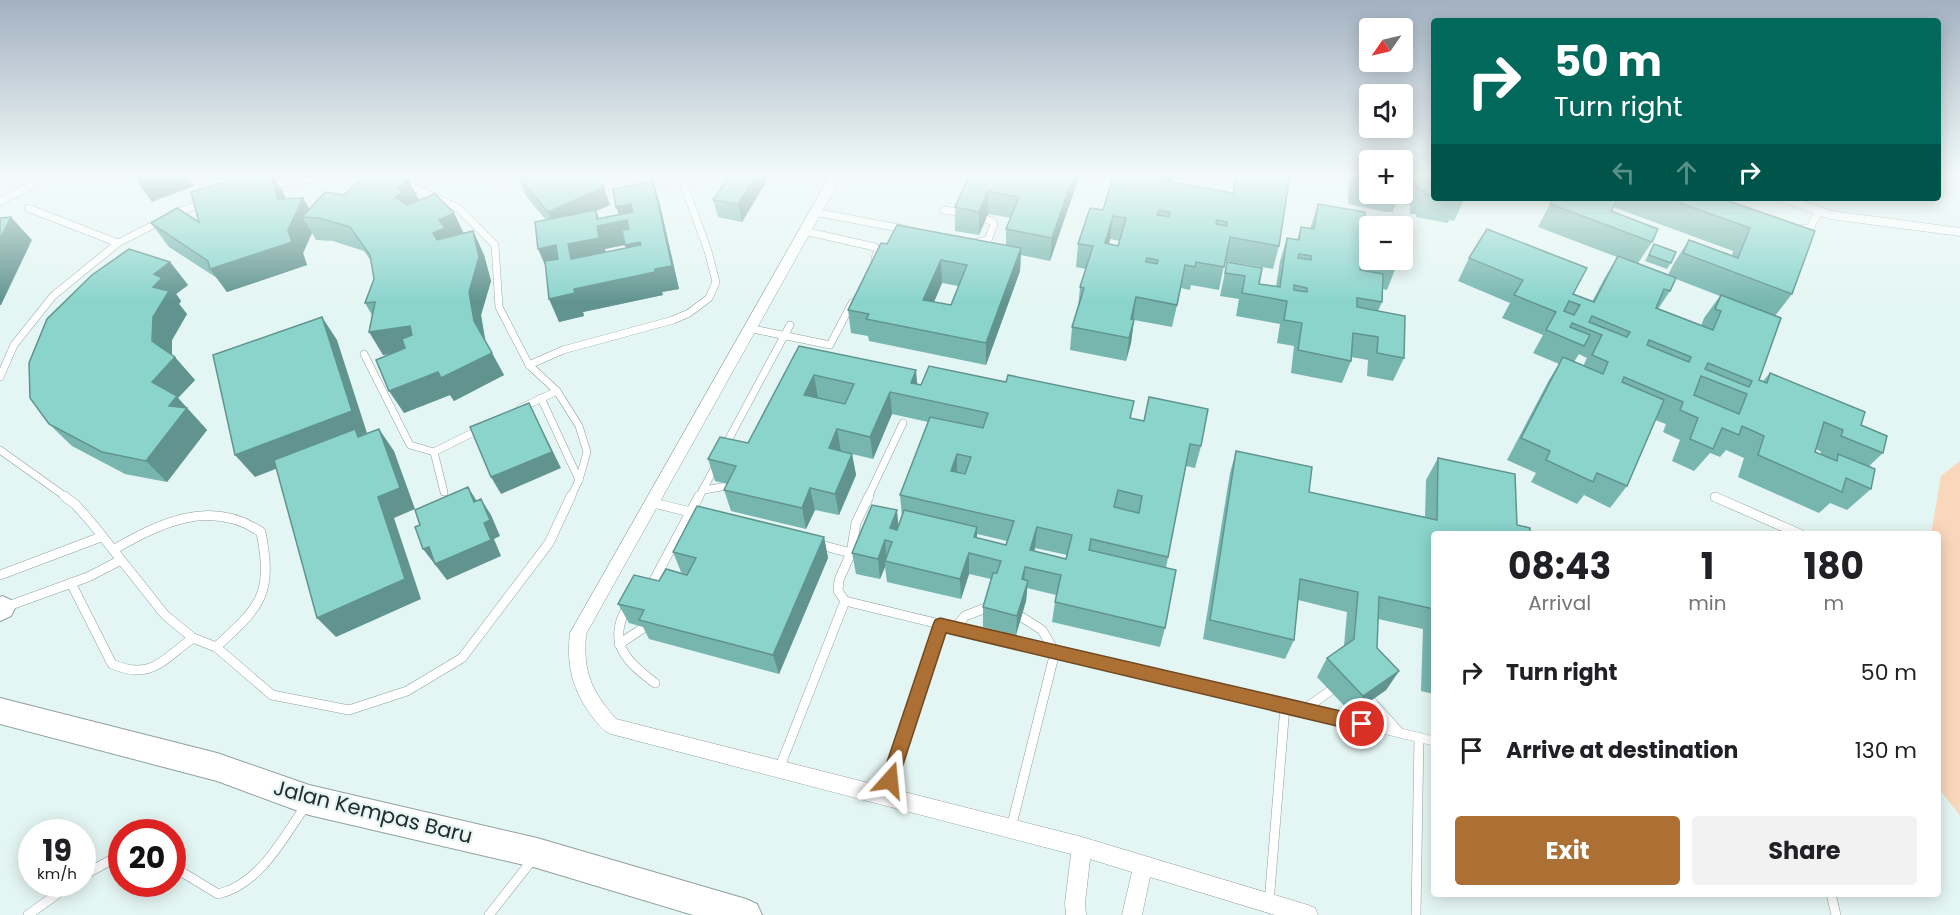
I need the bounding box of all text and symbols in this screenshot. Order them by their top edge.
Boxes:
north arrow [1359,18,1413,72]
map controls [1359,18,1413,270]
text: 50 m [1554,32,1662,91]
icon: right [1455,42,1533,120]
button: sound [1359,84,1413,138]
text: Turn right [1554,88,1683,125]
button: + [1359,150,1413,204]
icon: left [1607,156,1640,189]
icon: ahead [1670,156,1703,189]
icon: right [1733,156,1766,189]
button: − [1359,216,1413,270]
text: 08:43 [1508,541,1611,592]
text: 1 [1701,541,1714,592]
text: 180 [1804,541,1864,592]
text: Arrival [1528,589,1591,617]
text: min [1688,589,1727,617]
text: m [1823,589,1844,617]
icon: right [1455,656,1488,689]
text: Turn right [1506,657,1617,688]
text: 50 m [1861,657,1917,688]
pin [1336,698,1387,749]
icon: arrive [1345,707,1378,740]
icon: arrive [1455,734,1488,767]
text: Arrive at destination [1506,735,1738,766]
text: 130 m [1855,735,1917,766]
position arrow [858,748,922,812]
street label: Jalan Kempas Baru [271,773,476,850]
button: Exit [1455,816,1680,885]
button: Share [1692,816,1917,885]
speed limit sign: 20 [108,819,186,897]
text: 19 [42,829,72,872]
text: km/h [37,863,77,884]

